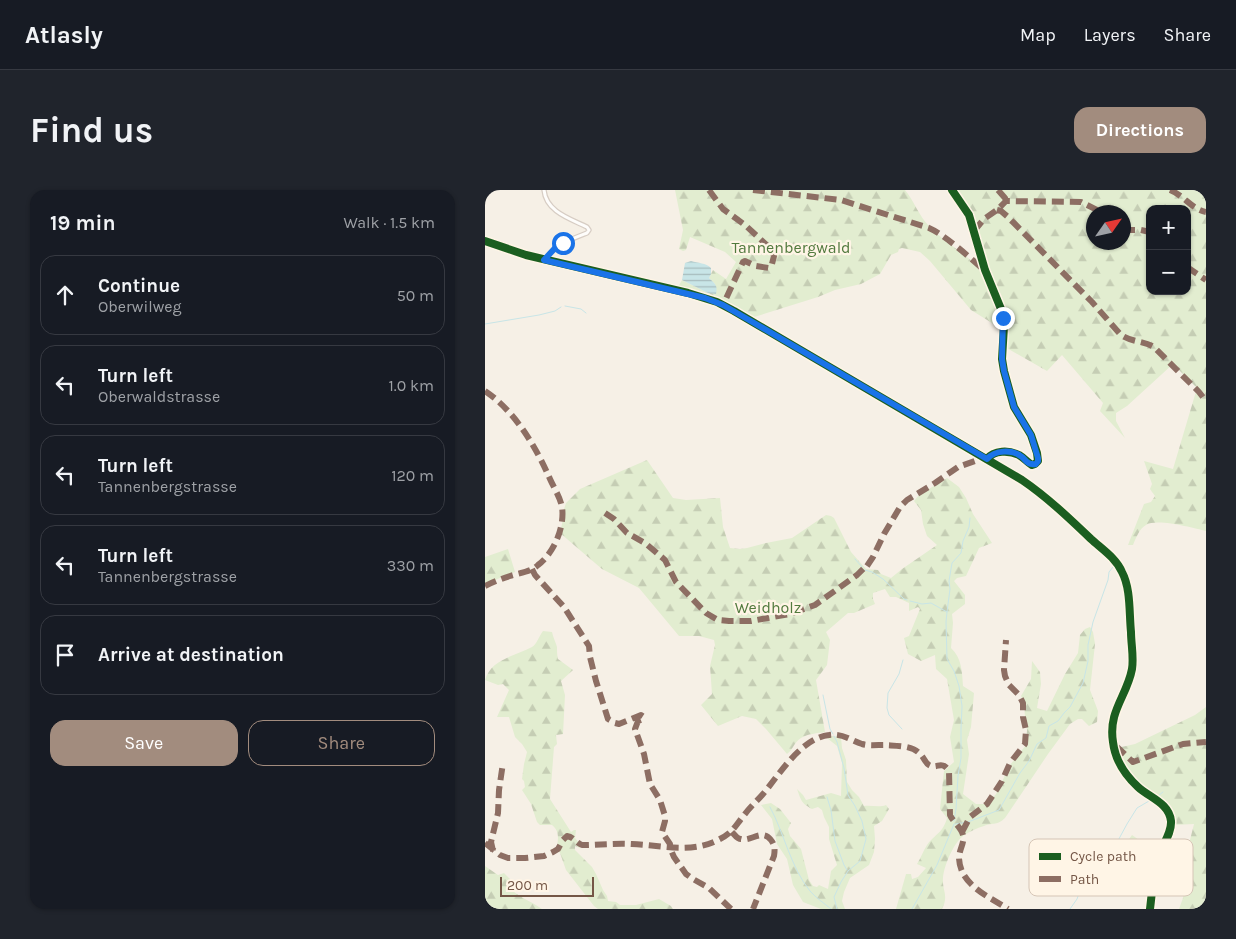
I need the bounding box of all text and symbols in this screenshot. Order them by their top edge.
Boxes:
text: Atlasly [25,21,103,49]
text: Map [1020,24,1056,46]
text: Layers [1084,24,1136,46]
text: Share [1164,24,1211,46]
button: Directions [1074,107,1206,153]
text: Find us [30,110,153,151]
north arrow [1086,205,1131,250]
map controls [1146,205,1191,295]
button: + [1146,205,1191,250]
text: 19 min [50,211,116,235]
text: Walk · 1.5 km [343,213,435,232]
route start [552,232,575,255]
park label: Tannenbergwald [731,238,851,257]
button: − [1146,250,1191,295]
text: Continue [98,275,180,297]
icon: ahead [51,281,79,309]
text: 50 m [397,286,434,305]
text: Oberwilweg [98,297,182,316]
route end [992,307,1015,330]
text: Turn left [98,365,173,387]
icon: left [51,371,79,399]
text: 1.0 km [389,376,434,395]
text: Oberwaldstrasse [98,387,220,406]
text: Turn left [98,455,173,477]
icon: left [51,461,79,489]
text: 120 m [391,466,434,485]
text: Tannenbergstrasse [98,477,237,496]
text: Turn left [98,545,173,567]
icon: left [51,551,79,579]
text: 330 m [387,556,434,575]
text: Tannenbergstrasse [98,567,237,586]
park label: Weidholz [735,598,801,617]
icon: arrive [51,641,79,669]
text: Arrive at destination [98,644,284,666]
button: Save [50,720,238,766]
button: Share [248,720,435,766]
legend [1029,839,1193,896]
text: Cycle path [1070,848,1136,865]
text: Path [1070,871,1099,888]
scale bar [500,874,594,897]
text: 200 m [507,877,548,894]

